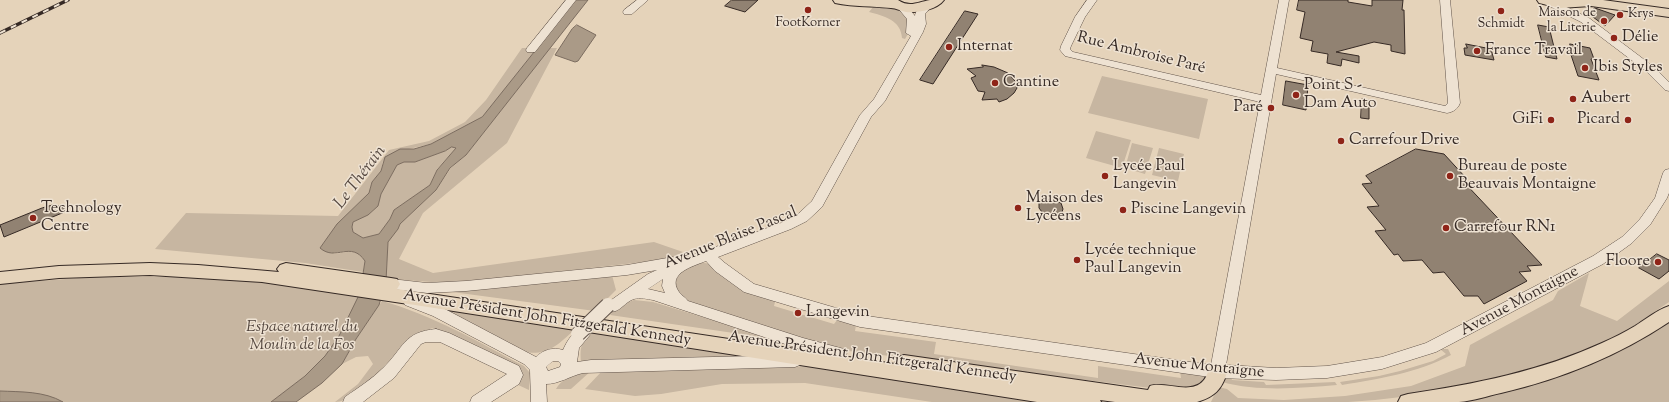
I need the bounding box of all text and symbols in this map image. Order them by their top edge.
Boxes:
marker: FootKorner [803,5,813,15]
marker: Schmidt [1496,6,1506,16]
place label: Maison de la Literie [1538,6,1596,37]
place label: Krys [1628,7,1654,23]
marker: Krys [1615,10,1625,20]
place label: FootKorner [776,16,840,32]
marker: Maison de la Literie [1599,16,1609,26]
place label: Schmidt [1477,17,1525,33]
place label: Délie [1622,28,1658,48]
street label: Rue Ambroise Paré [1075,29,1207,79]
marker: Délie [1609,33,1619,43]
place label: Internat [957,37,1013,57]
place label: France Travail [1485,41,1582,61]
marker: Internat [944,42,954,52]
marker: France Travail [1472,46,1482,56]
place label: Ibis Styles [1593,58,1662,78]
marker: Ibis Styles [1580,63,1590,73]
place label: Cantine [1003,73,1059,93]
place label: Point S - Dam Auto [1304,76,1377,114]
marker: Cantine [990,78,1000,88]
place label: Aubert [1581,89,1630,109]
marker: Point S - Dam Auto [1291,90,1301,100]
marker: Aubert [1568,94,1578,104]
place label: Paré [1234,98,1263,118]
marker: Paré [1266,103,1276,113]
place label: GiFi [1512,110,1543,130]
place label: Picard [1577,110,1620,130]
marker: GiFi [1546,115,1556,125]
marker: Picard [1623,115,1633,125]
place label: Carrefour Drive [1349,131,1459,151]
marker: Carrefour Drive [1336,136,1346,146]
water label: Le Thérain [331,142,391,214]
place label: Lycée Paul Langevin [1113,157,1185,195]
place label: Bureau de poste Beauvais Montaigne [1458,157,1596,195]
marker: Lycée Paul Langevin [1100,171,1110,181]
marker: Bureau de poste Beauvais Montaigne [1445,171,1455,181]
place label: Maison des Lycéens [1026,189,1103,227]
place label: Technology Centre [41,199,122,237]
place label: Piscine Langevin [1131,200,1246,220]
marker: Maison des Lycéens [1013,203,1023,213]
street label: Avenue Blaise Pascal [662,204,800,274]
marker: Piscine Langevin [1118,205,1128,215]
marker: Technology Centre [28,213,38,223]
place label: Carrefour RN1 [1454,218,1555,238]
marker: Carrefour RN1 [1441,223,1451,233]
place label: Lycée technique Paul Langevin [1085,241,1196,279]
place label: Floore [1606,252,1650,272]
marker: Lycée technique Paul Langevin [1072,255,1082,265]
marker: Floore [1653,257,1663,267]
street label: Avenue Montaigne [1458,263,1582,341]
street label: Avenue Président John Fitzgerald Kennedy [402,287,692,351]
place label: Langevin [806,303,870,323]
marker: Langevin [793,308,803,318]
park label: Espace naturel du Moulin de la Fos [246,318,358,356]
street label: Avenue Président John Fitzgerald Kennedy [726,328,1018,388]
street label: Avenue Montaigne [1133,351,1265,383]

